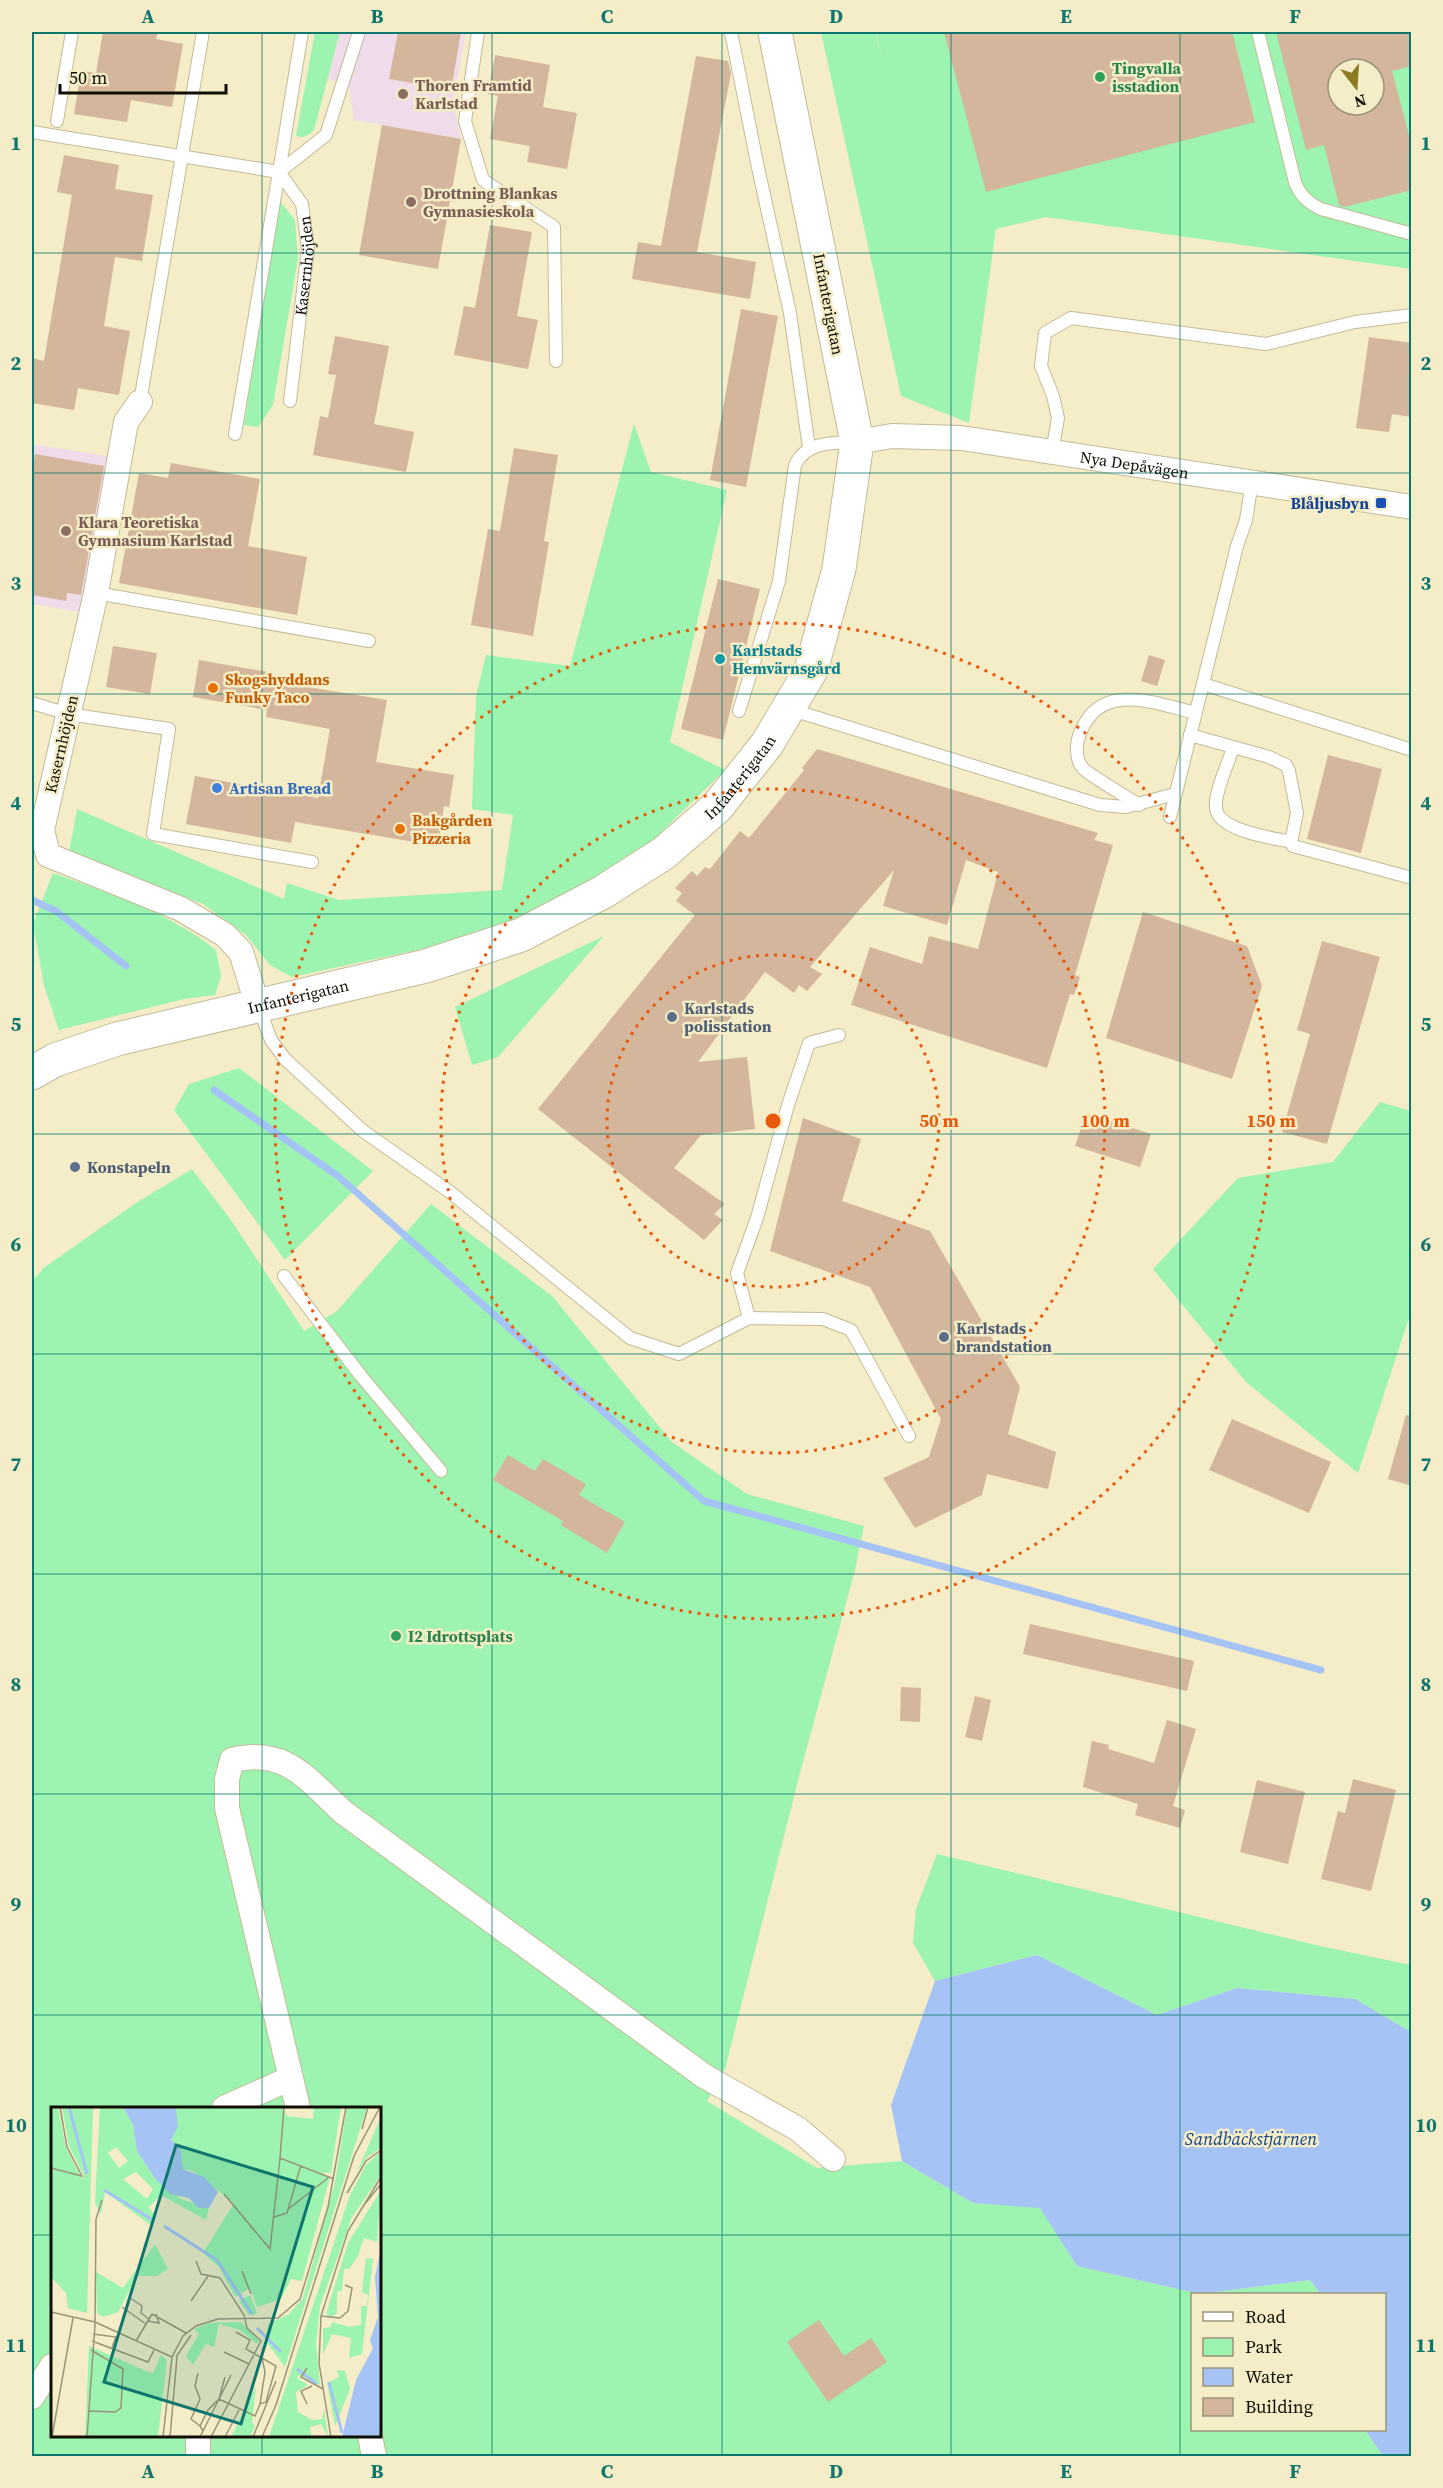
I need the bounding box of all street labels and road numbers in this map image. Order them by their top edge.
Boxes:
street label: Kasernhöjden [289,215,319,317]
street label: Infanterigatan [808,251,850,357]
street label: Nya Depåvägen [1079,445,1191,484]
street label: Kasernhöjden [39,693,83,795]
street label: Infanterigatan [699,731,781,824]
street label: Infanterigatan [245,974,351,1019]

